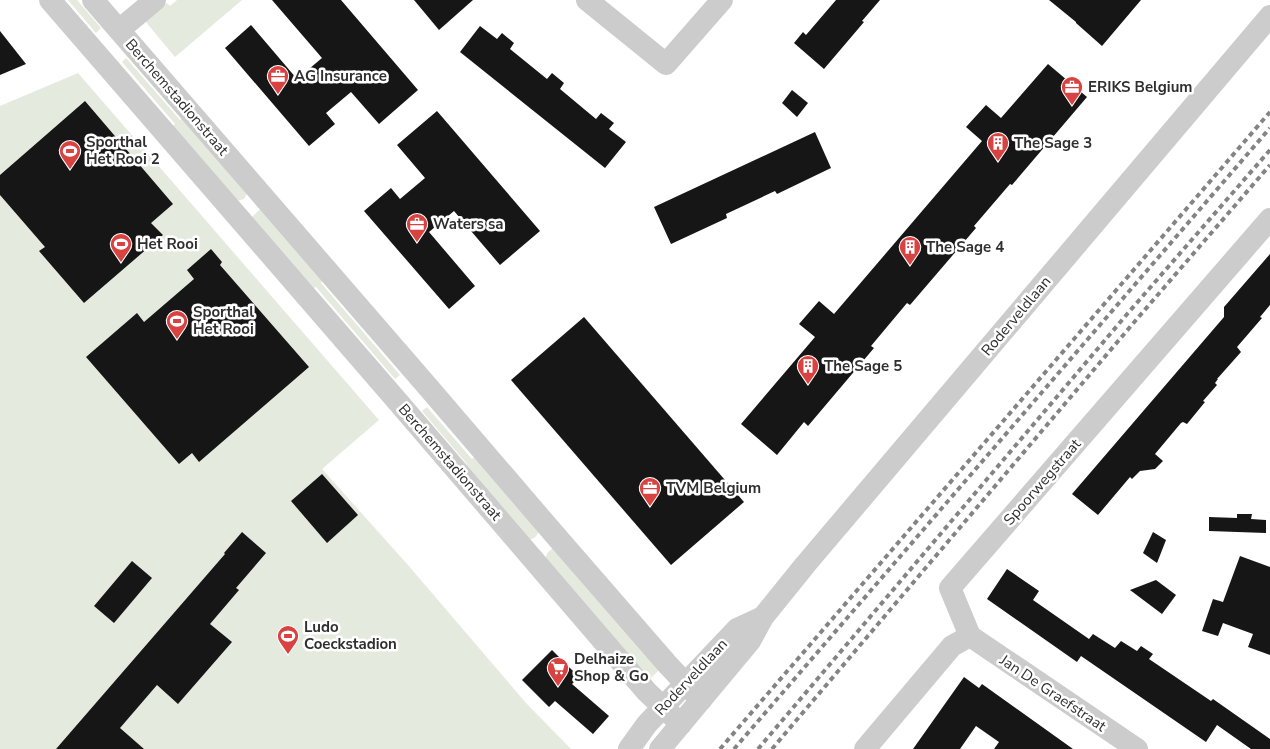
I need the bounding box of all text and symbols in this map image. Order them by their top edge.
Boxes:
street label: Berchemstadionstraat [121,35,234,160]
office icon: AG Insurance [266,64,290,95]
place label: AG Insurance [294,66,387,86]
office icon: ERIKS Belgium [1060,75,1084,106]
place label: ERIKS Belgium [1088,77,1192,97]
building icon: The Sage 3 [986,131,1010,162]
place label: Sporthal Het Rooi 2 [86,132,160,169]
place label: The Sage 3 [1014,133,1092,153]
sports icon: Sporthal Het Rooi 2 [58,139,82,170]
office icon: Waters sa [405,212,429,243]
place label: Waters sa [433,214,504,234]
sports icon: Het Rooi [109,232,133,263]
place label: Het Rooi [137,234,198,254]
building icon: The Sage 4 [898,235,922,266]
place label: The Sage 4 [926,237,1004,257]
street label: Roderveldlaan [977,272,1055,360]
place label: Sporthal Het Rooi [193,302,254,339]
sports icon: Sporthal Het Rooi [165,309,189,340]
building icon: The Sage 5 [796,354,820,385]
place label: The Sage 5 [824,356,902,376]
street label: Berchemstadionstraat [394,400,507,525]
street label: Spoorwegstraat [999,434,1086,530]
office icon: TVM Belgium [638,476,662,507]
place label: TVM Belgium [666,478,761,498]
place label: Ludo Coeckstadion [304,617,397,654]
sports icon: Ludo Coeckstadion [276,624,300,655]
street label: Roderveldlaan [650,634,732,720]
place label: Delhaize Shop & Go [574,649,649,686]
street label: Jan De Graefstraat [995,649,1111,736]
supermarket icon: Delhaize Shop & Go [546,656,570,687]

